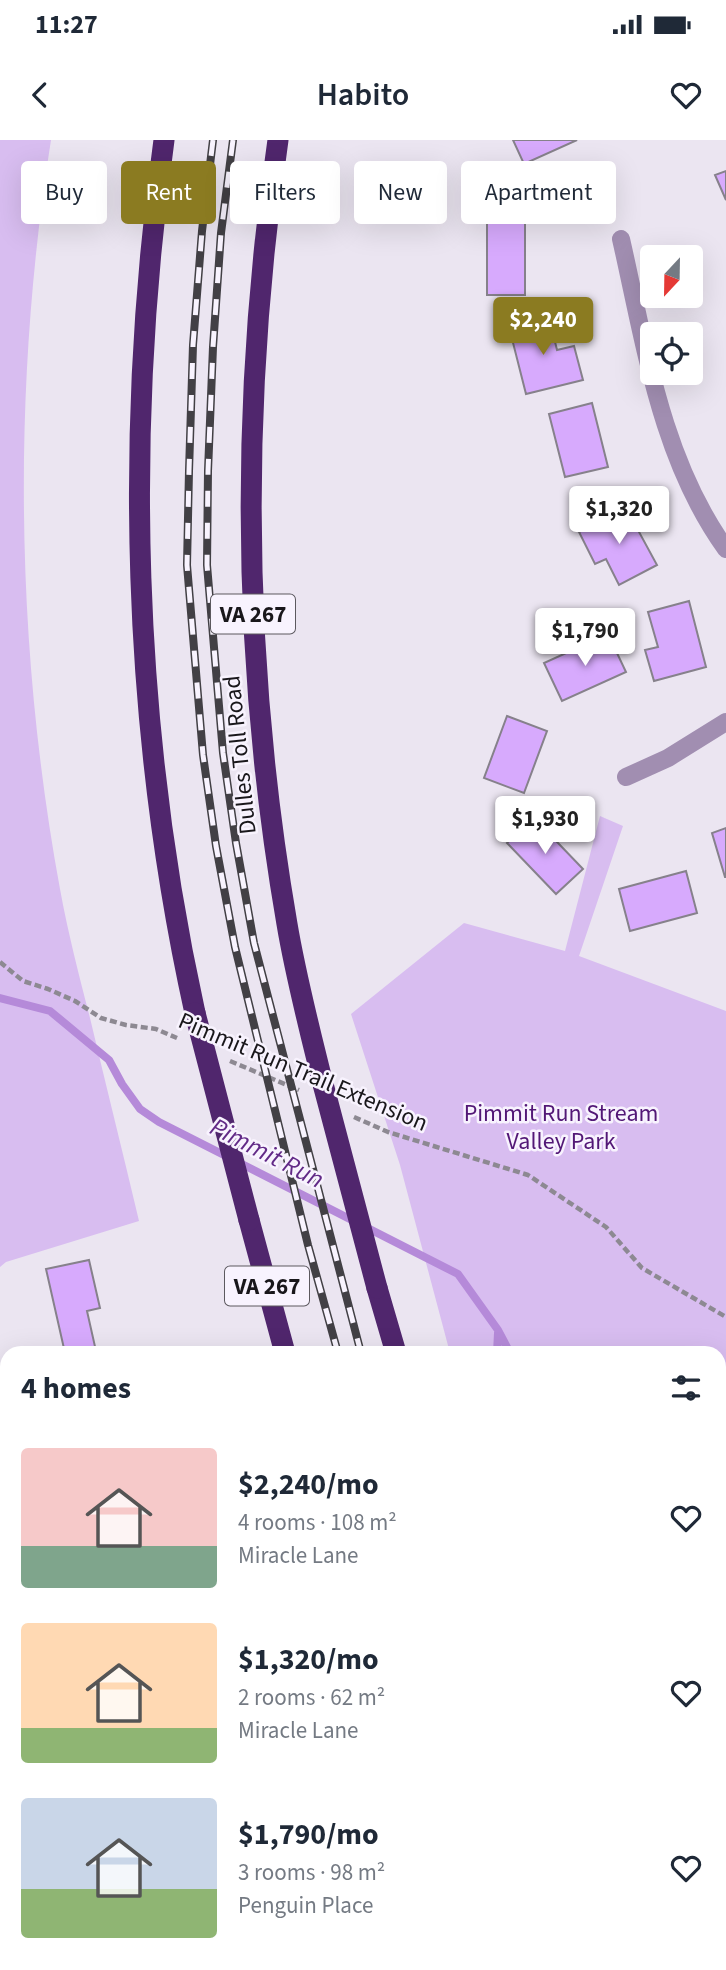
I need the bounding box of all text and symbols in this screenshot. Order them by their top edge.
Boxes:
text: 11:27 [35,6,98,43]
text: Habito [317,72,409,118]
icon: back [21,76,59,114]
icon: heart [667,76,705,114]
chip: Buy [21,161,107,224]
chip: Rent [121,161,216,224]
chip: Filters [230,161,340,224]
chip: New [354,161,447,224]
chip: Apartment [461,161,616,224]
north arrow [640,245,704,308]
map controls [640,245,703,385]
pin: $2,240 [486,298,600,357]
text: $2,240 [509,303,577,336]
button: locate [640,322,703,385]
pin: $1,320 [562,486,676,546]
text: $1,320 [585,492,653,525]
road number: VA 267 [211,594,295,634]
pin: $1,790 [528,608,642,668]
text: $1,790 [551,614,619,647]
street label: Dulles Toll Road [214,674,266,836]
pin: $1,930 [488,796,602,856]
text: $1,930 [511,802,579,835]
street label: Pimmit Run Trail Extension [173,1004,433,1140]
park label: Pimmit Run Stream Valley Park [464,1096,658,1159]
water label: Pimmit Run [204,1108,330,1198]
road number: VA 267 [225,1266,309,1306]
text: 4 homes [21,1367,131,1410]
icon: filters [667,1369,705,1407]
text: $2,240/mo [238,1463,379,1506]
icon: home [77,1476,161,1560]
icon: heart [667,1499,705,1537]
text: 4 rooms · 108 m² [238,1506,397,1539]
text: Miracle Lane [238,1539,359,1572]
text: $1,320/mo [238,1638,379,1681]
icon: home [77,1651,161,1735]
icon: heart [667,1674,705,1712]
text: 2 rooms · 62 m² [238,1681,385,1714]
text: Miracle Lane [238,1714,359,1747]
text: $1,790/mo [238,1813,379,1856]
icon: home [77,1826,161,1910]
icon: heart [667,1849,705,1887]
text: 3 rooms · 98 m² [238,1856,385,1889]
text: Penguin Place [238,1889,373,1922]

